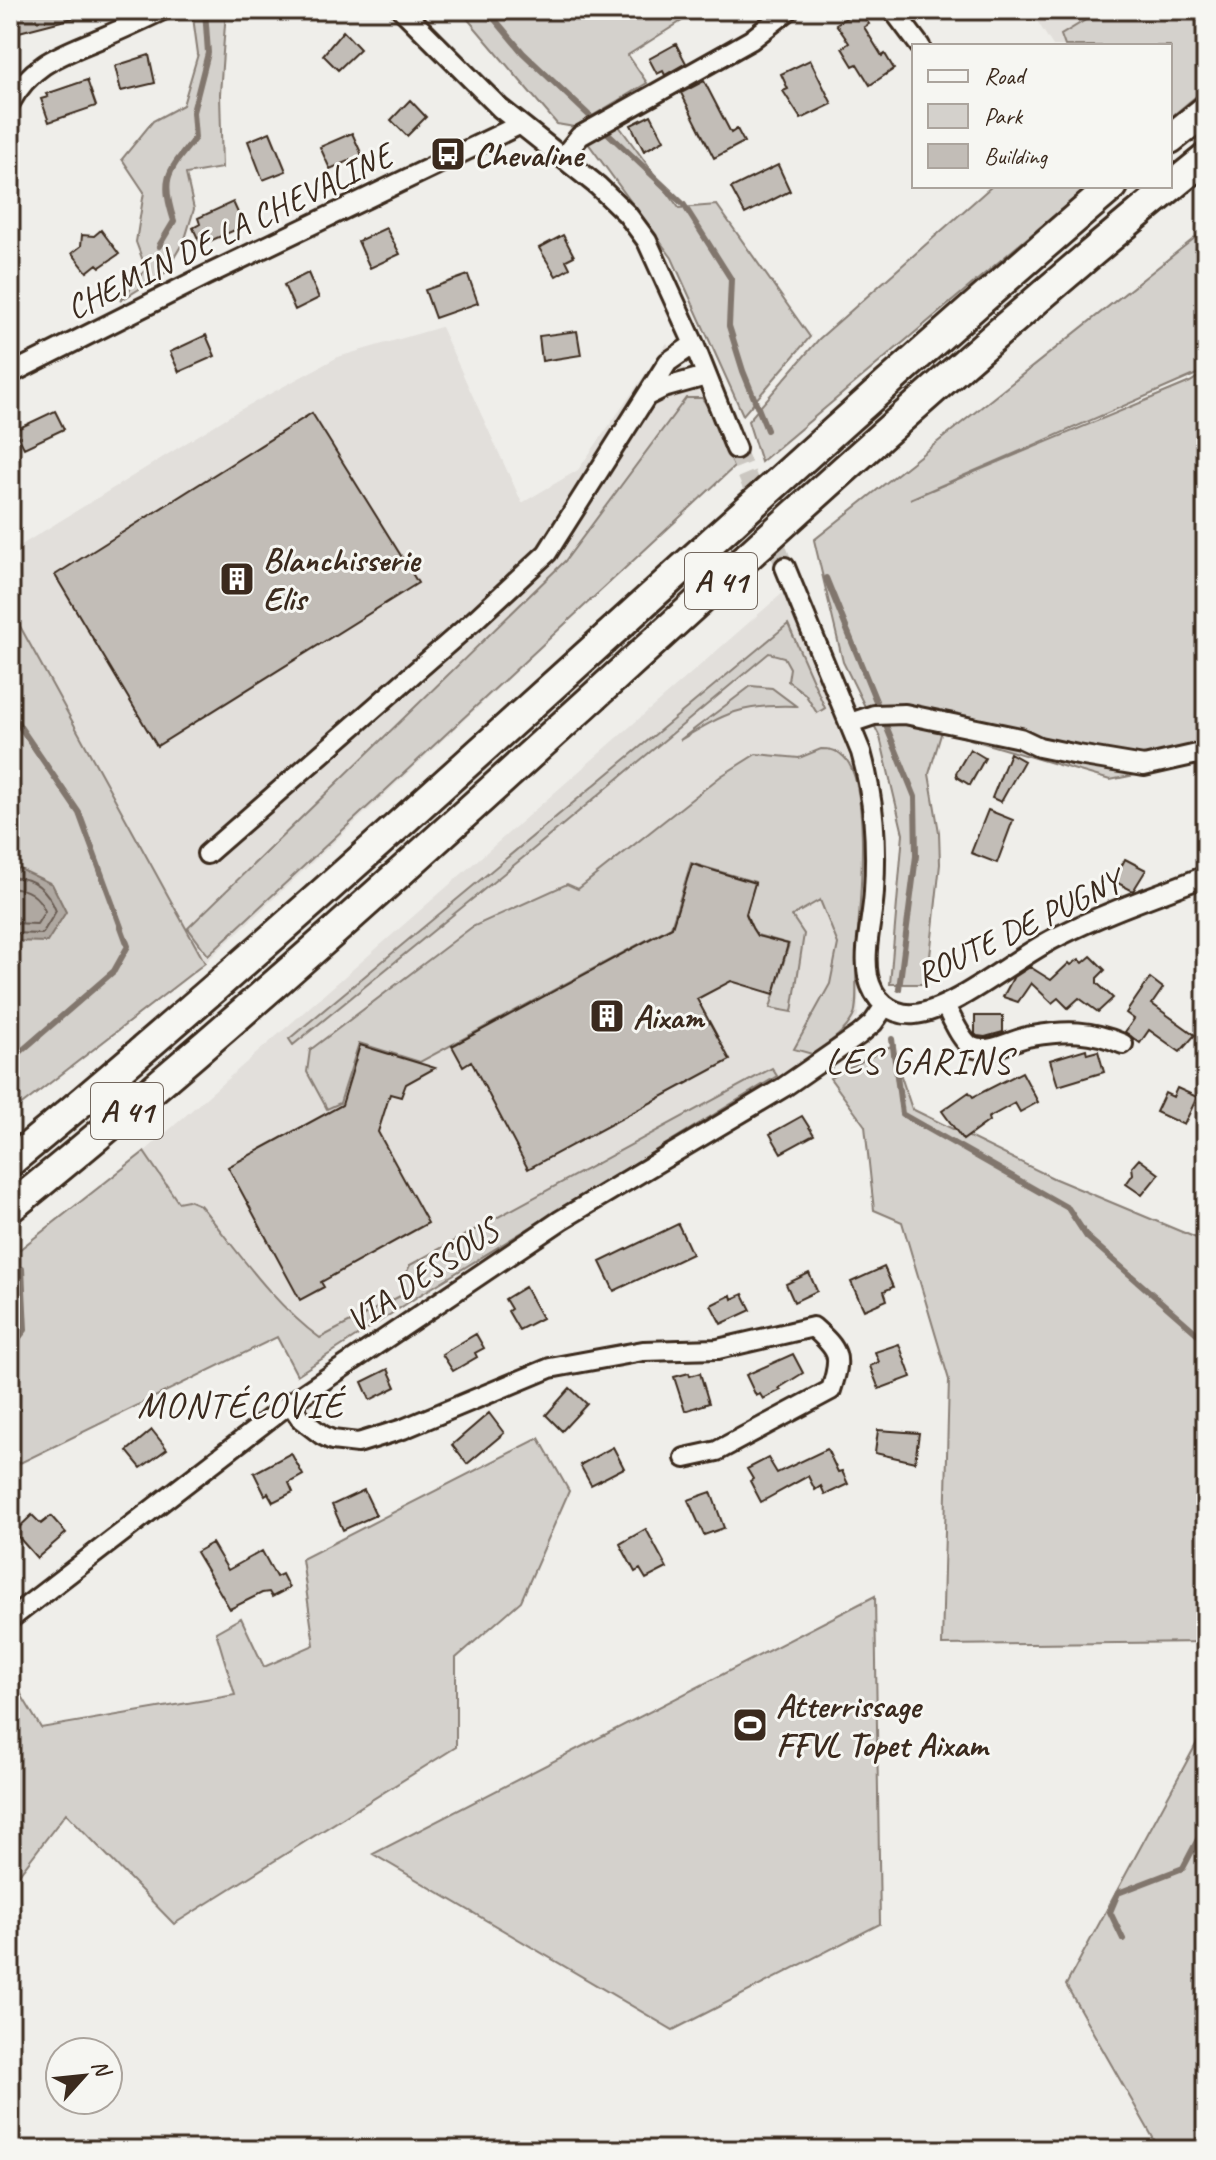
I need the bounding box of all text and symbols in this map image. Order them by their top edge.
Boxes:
legend [912,44,1172,188]
text: Road [984,61,1028,91]
text: Park [984,101,1024,131]
street label: CHEMIN DE LA CHEVALINE [59,131,403,329]
place label: Chevaline [474,133,586,176]
bus stop icon: Chevaline [429,135,467,173]
text: Building [984,141,1049,171]
place label: Blanchisserie Elis [263,538,422,620]
road number: A 41 [685,553,757,609]
building icon: Blanchisserie Elis [218,560,256,598]
street label: ROUTE DE PUGNY [908,857,1134,996]
place label: Aixam [633,995,706,1038]
building icon: Aixam [588,997,626,1035]
district label: LES GARINS [826,1038,1017,1084]
road number: A 41 [91,1083,163,1139]
street label: VIA DESSOUS [338,1206,510,1342]
district label: MONTÉCOVIÉ [137,1382,346,1428]
place label: Atterrissage FFVL Topet Aixam [776,1684,990,1766]
sports icon: Atterrissage FFVL Topet Aixam [731,1706,769,1744]
north arrow [44,2036,124,2116]
text: N [85,2055,118,2083]

